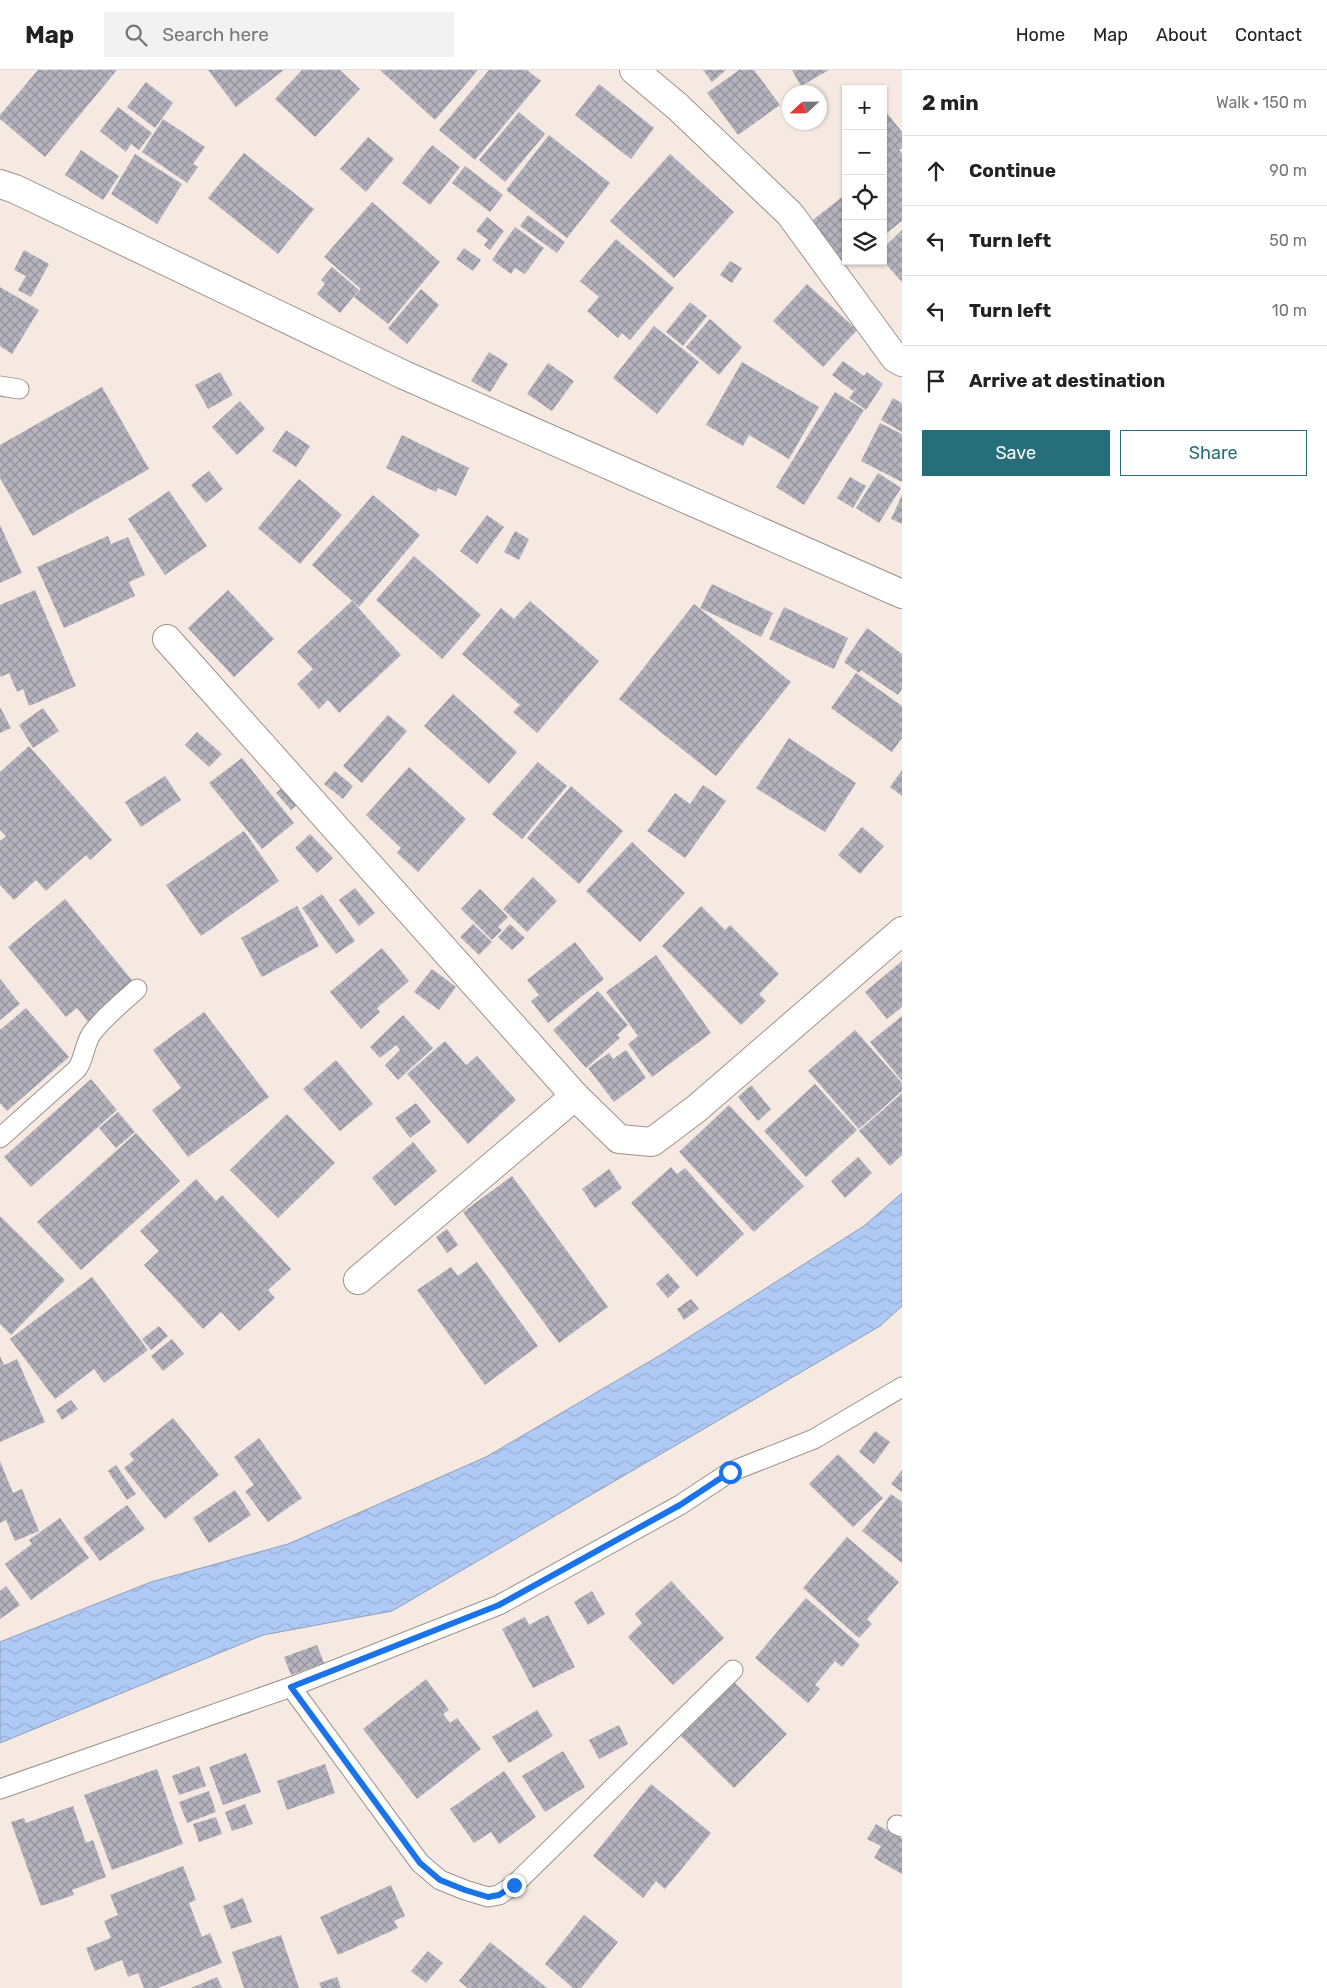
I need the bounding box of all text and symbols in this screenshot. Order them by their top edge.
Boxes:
search box [104,12,454,57]
text: Map [25,21,74,49]
icon: search [122,21,150,49]
text: Search here [162,23,269,46]
text: Home [1016,24,1065,46]
text: Map [1093,24,1128,46]
text: About [1156,24,1207,46]
text: Contact [1235,24,1302,46]
north arrow [782,85,827,130]
map controls [842,85,887,265]
button: + [842,85,887,130]
text: 2 min [922,90,979,115]
text: Walk · 150 m [1216,93,1307,112]
button: − [842,130,887,175]
icon: ahead [922,157,950,185]
text: Continue [969,159,1056,182]
text: 90 m [1269,161,1307,180]
button: locate [842,175,887,220]
button: layers [842,220,887,265]
icon: left [922,227,950,255]
text: Turn left [969,229,1051,252]
text: 50 m [1269,231,1307,250]
icon: left [922,297,950,325]
text: Turn left [969,299,1051,322]
text: 10 m [1272,301,1307,320]
icon: arrive [922,367,950,395]
text: Arrive at destination [969,369,1165,392]
button: Save [922,430,1110,476]
button: Share [1120,430,1307,476]
route start [719,1461,742,1484]
route end [503,1874,526,1897]

